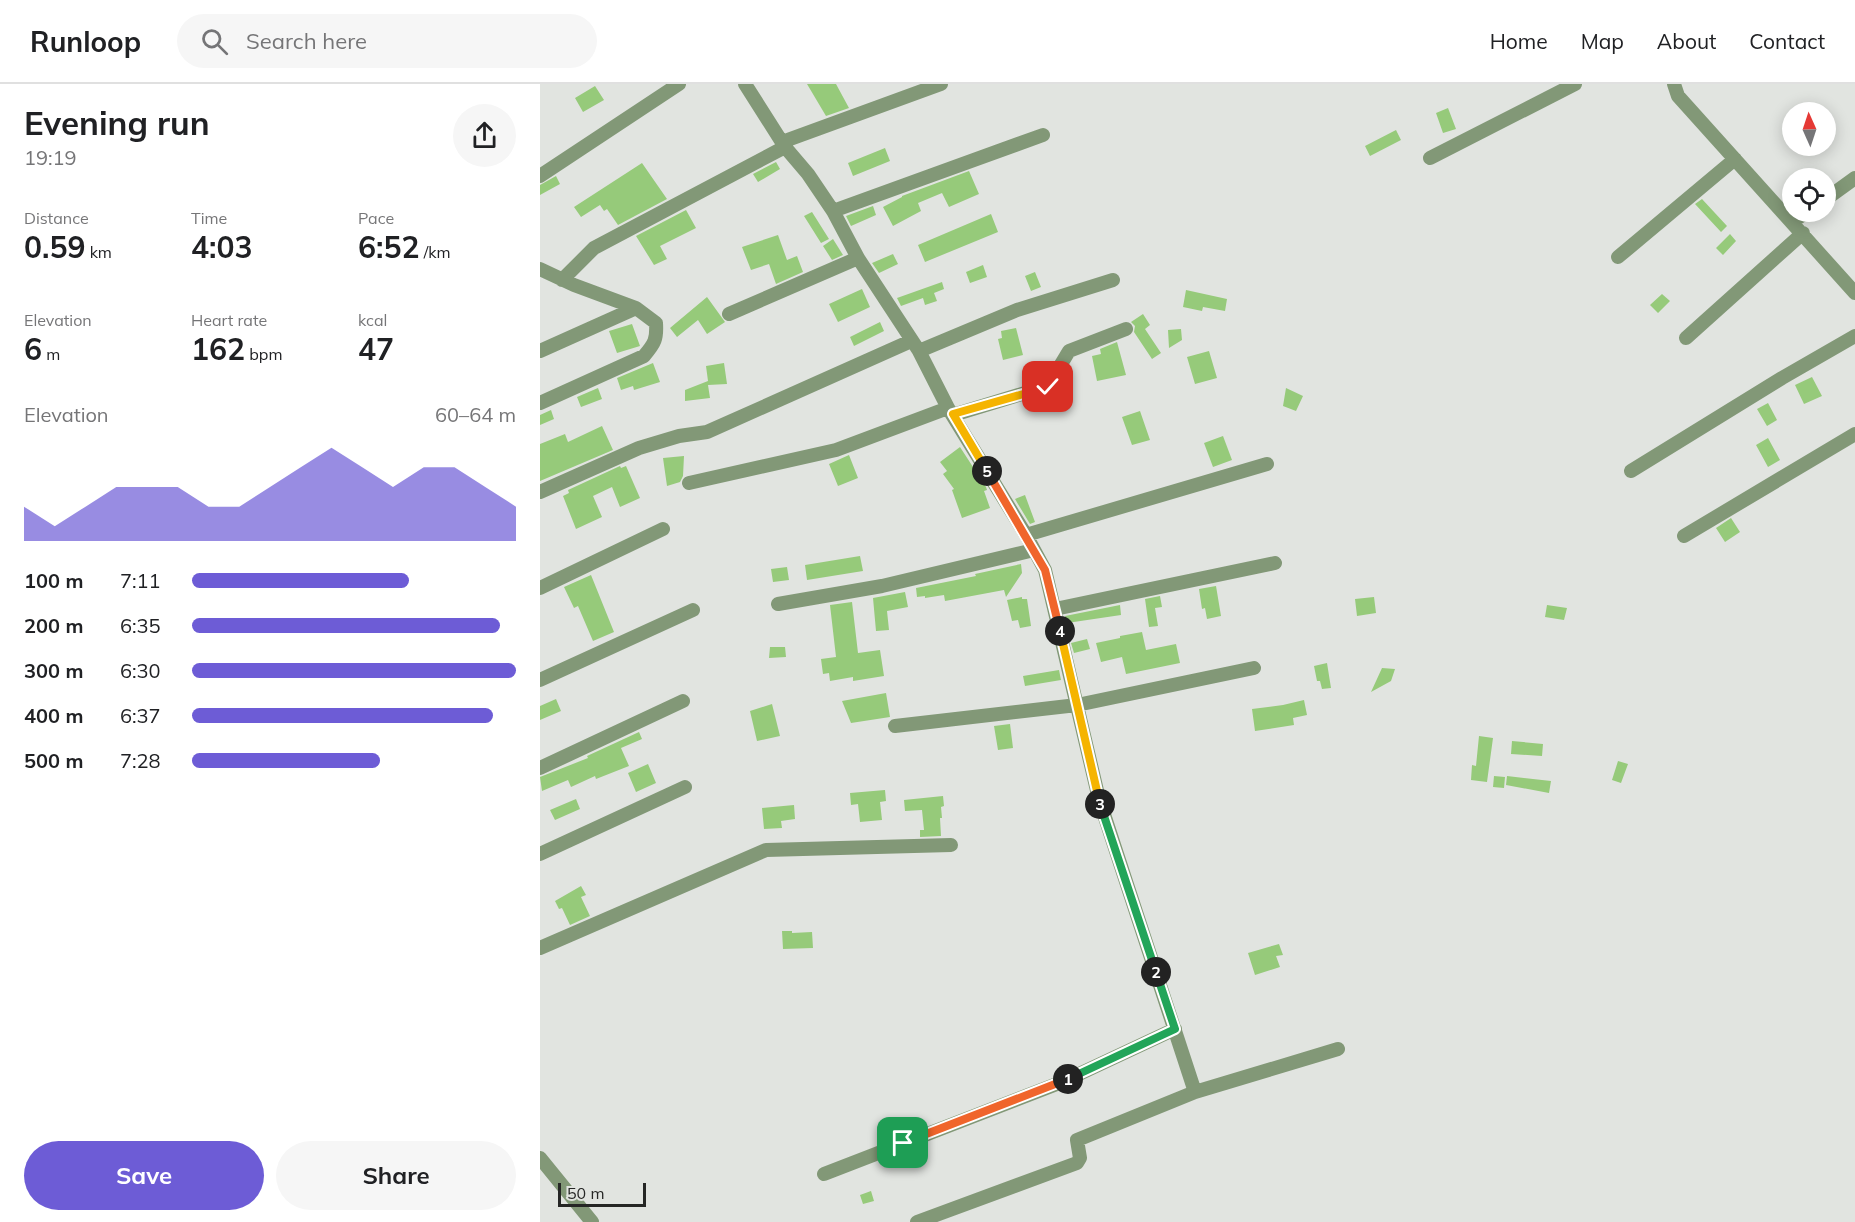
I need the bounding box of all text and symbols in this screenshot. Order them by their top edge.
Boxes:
search box [177,14,597,68]
text: Runloop [30,24,141,59]
icon: search [198,25,231,58]
text: Search here [246,27,367,55]
text: Home [1490,28,1548,54]
text: Map [1581,28,1624,54]
text: About [1657,28,1716,54]
text: Contact [1749,28,1825,54]
text: Evening run [24,102,210,143]
north arrow [1782,102,1836,156]
map controls [1782,102,1836,222]
button: share [453,104,516,167]
text: 19:19 [24,145,77,170]
button: locate [1782,168,1836,222]
text: Distance [24,208,89,228]
text: Time [191,208,227,228]
text: Pace [358,208,394,228]
text: 0.59 [24,228,85,266]
text: 4:03 [191,228,252,266]
text: 6:52 [358,228,419,266]
text: km [85,242,112,262]
text: /km [419,242,450,262]
text: Elevation [24,310,92,330]
text: Heart rate [191,310,267,330]
text: kcal [358,310,387,330]
text: 6 [24,330,42,368]
text: 162 [191,330,245,368]
text: 47 [358,330,394,368]
text: m [42,344,60,364]
text: bpm [245,344,282,364]
pin [1022,361,1073,412]
icon: check [1031,370,1064,403]
text: Elevation [24,402,109,427]
text: 60–64 m [435,402,516,427]
pin: 5 [972,456,1002,486]
text: 5 [982,461,992,481]
text: 100 m [24,568,83,593]
text: 7:11 [120,568,161,593]
text: 200 m [24,613,83,638]
text: 6:35 [120,613,161,638]
pin: 4 [1045,616,1075,646]
text: 4 [1055,621,1065,641]
text: 300 m [24,658,83,683]
text: 6:30 [120,658,161,683]
text: 400 m [24,703,83,728]
text: 6:37 [120,703,161,728]
text: 500 m [24,748,83,773]
text: 7:28 [120,748,161,773]
pin: 3 [1085,789,1115,819]
text: 3 [1095,794,1105,814]
pin: 2 [1141,957,1171,987]
text: 2 [1151,962,1161,982]
pin: 1 [1053,1064,1083,1094]
text: 1 [1063,1069,1073,1089]
pin [877,1117,928,1168]
icon: arrive [886,1126,919,1159]
button: Save [24,1141,264,1210]
button: Share [276,1141,516,1210]
scale bar [558,1180,646,1208]
text: 50 m [567,1183,604,1203]

